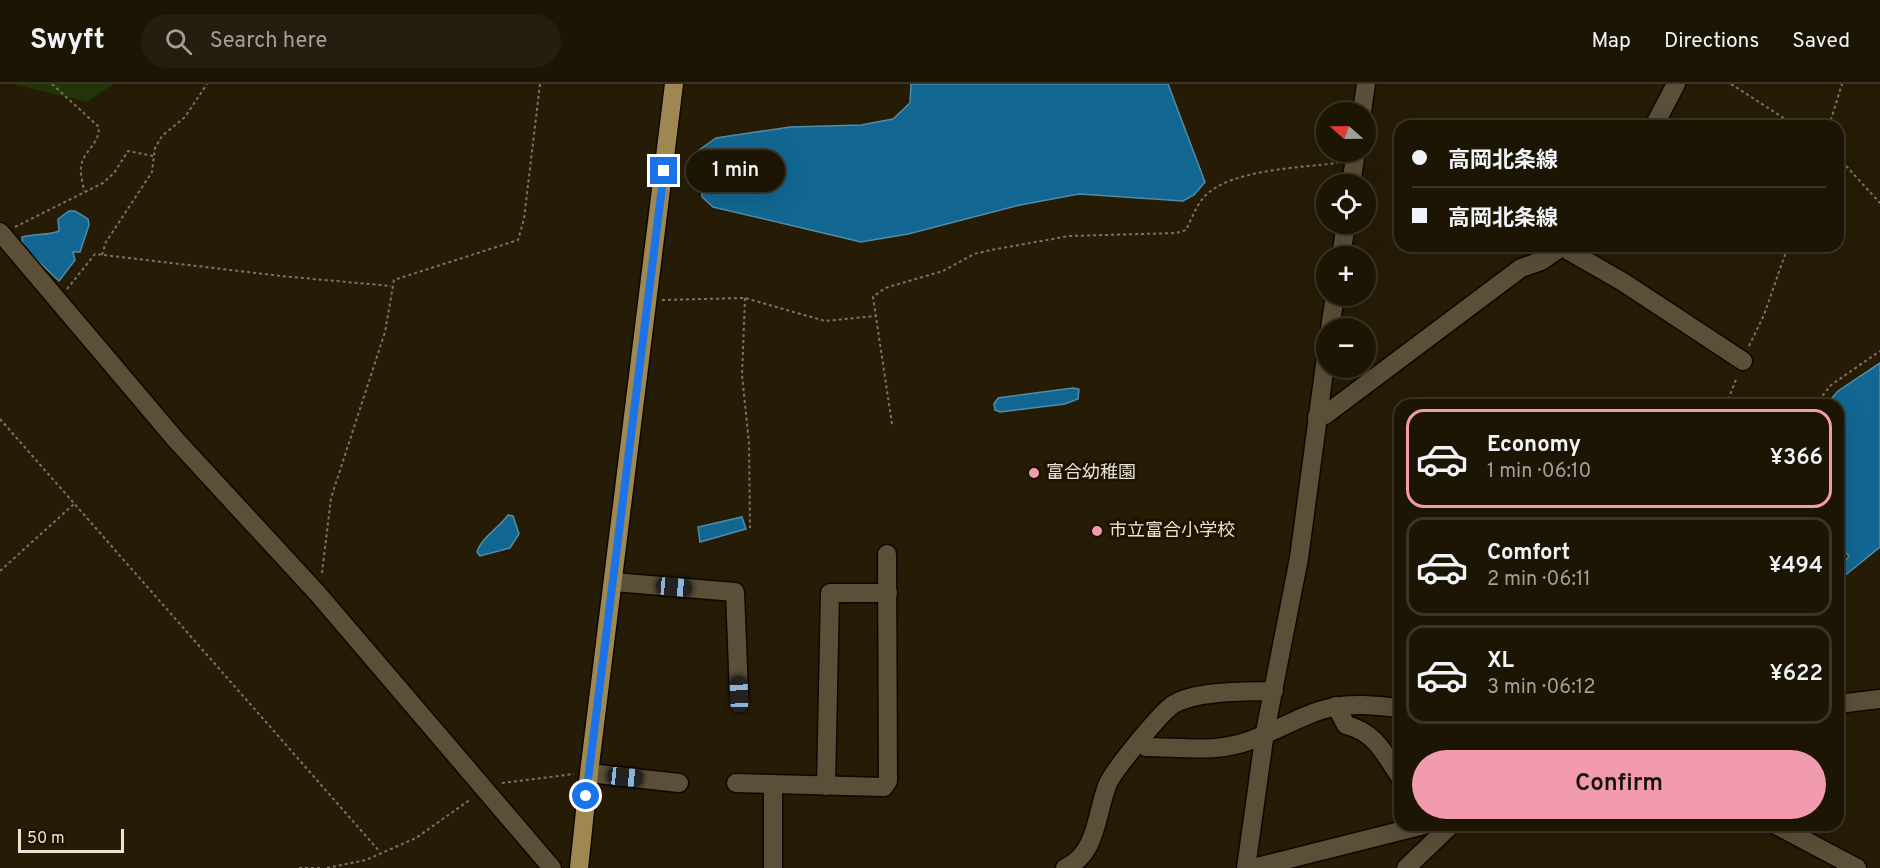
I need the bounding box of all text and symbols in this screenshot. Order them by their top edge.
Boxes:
search box [141,14,561,68]
text: Swyft [30,23,105,59]
icon: search [162,25,195,58]
text: Search here [210,28,327,55]
text: Map [1591,28,1631,55]
text: Directions [1664,28,1759,55]
text: Saved [1792,28,1850,55]
north arrow [1316,102,1376,162]
map controls [1316,102,1376,378]
text: 高岡北条線 [1448,148,1558,175]
callout: 1 min [685,150,784,192]
route end [650,157,677,184]
text: 1 min [712,158,759,184]
button: locate [1316,174,1376,234]
text: 高岡北条線 [1448,206,1558,233]
button: + [1316,246,1376,306]
button: − [1316,318,1376,378]
icon: car [1415,432,1469,486]
text: Economy [1487,432,1581,459]
text: ¥366 [1770,445,1823,472]
text: 1 min · 06:10 [1487,459,1591,485]
place label: 富合幼稚園 [1046,462,1136,485]
marker: 富合幼稚園 [1027,466,1041,480]
place label: 市立富合小学校 [1109,520,1235,543]
marker: 市立富合小学校 [1090,524,1104,538]
icon: car [1415,540,1469,594]
text: Comfort [1487,540,1570,567]
text: ¥494 [1769,553,1823,580]
text: 2 min · 06:11 [1487,567,1591,593]
car [655,576,693,598]
icon: car [1415,648,1469,702]
text: XL [1487,648,1514,675]
text: ¥622 [1770,661,1823,688]
text: 3 min · 06:12 [1487,675,1595,701]
car [729,676,749,712]
button: Confirm [1412,750,1826,819]
car [606,766,644,788]
route start [572,782,599,809]
scale bar [18,826,124,854]
text: 50 m [27,829,65,849]

